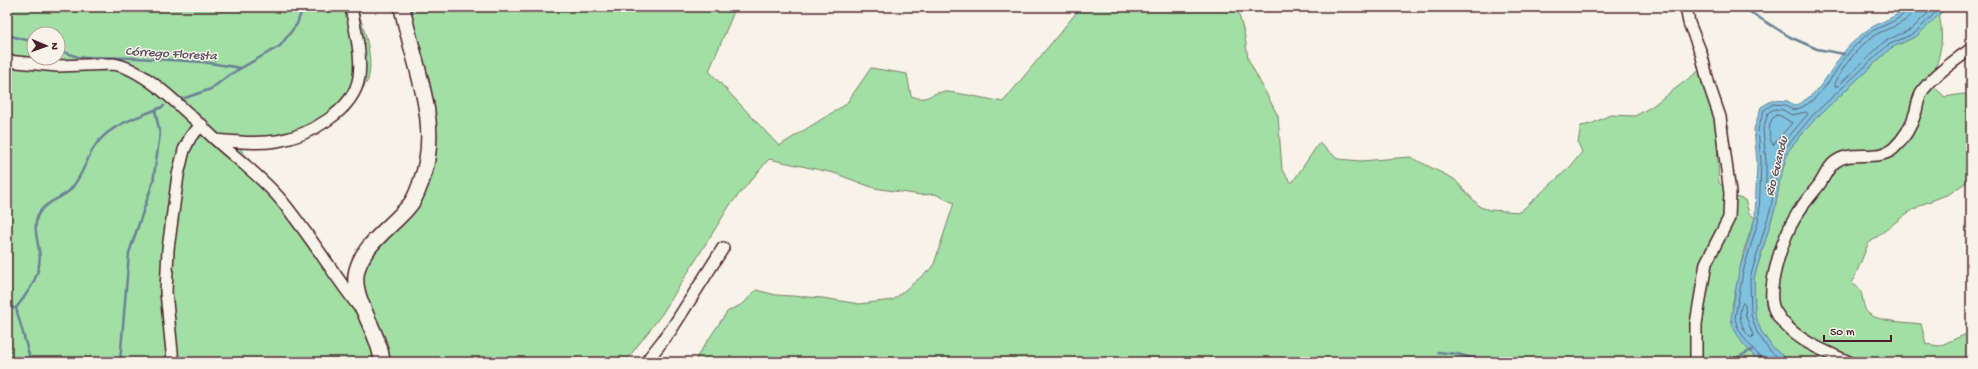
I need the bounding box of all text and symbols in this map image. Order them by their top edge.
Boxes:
north arrow [26,26,66,66]
text: N [48,42,60,50]
water label: Córrego Floresta [125,45,218,64]
water label: Rio Guandu [1763,134,1792,198]
scale bar [1824,317,1891,343]
text: 50 m [1830,326,1855,340]

